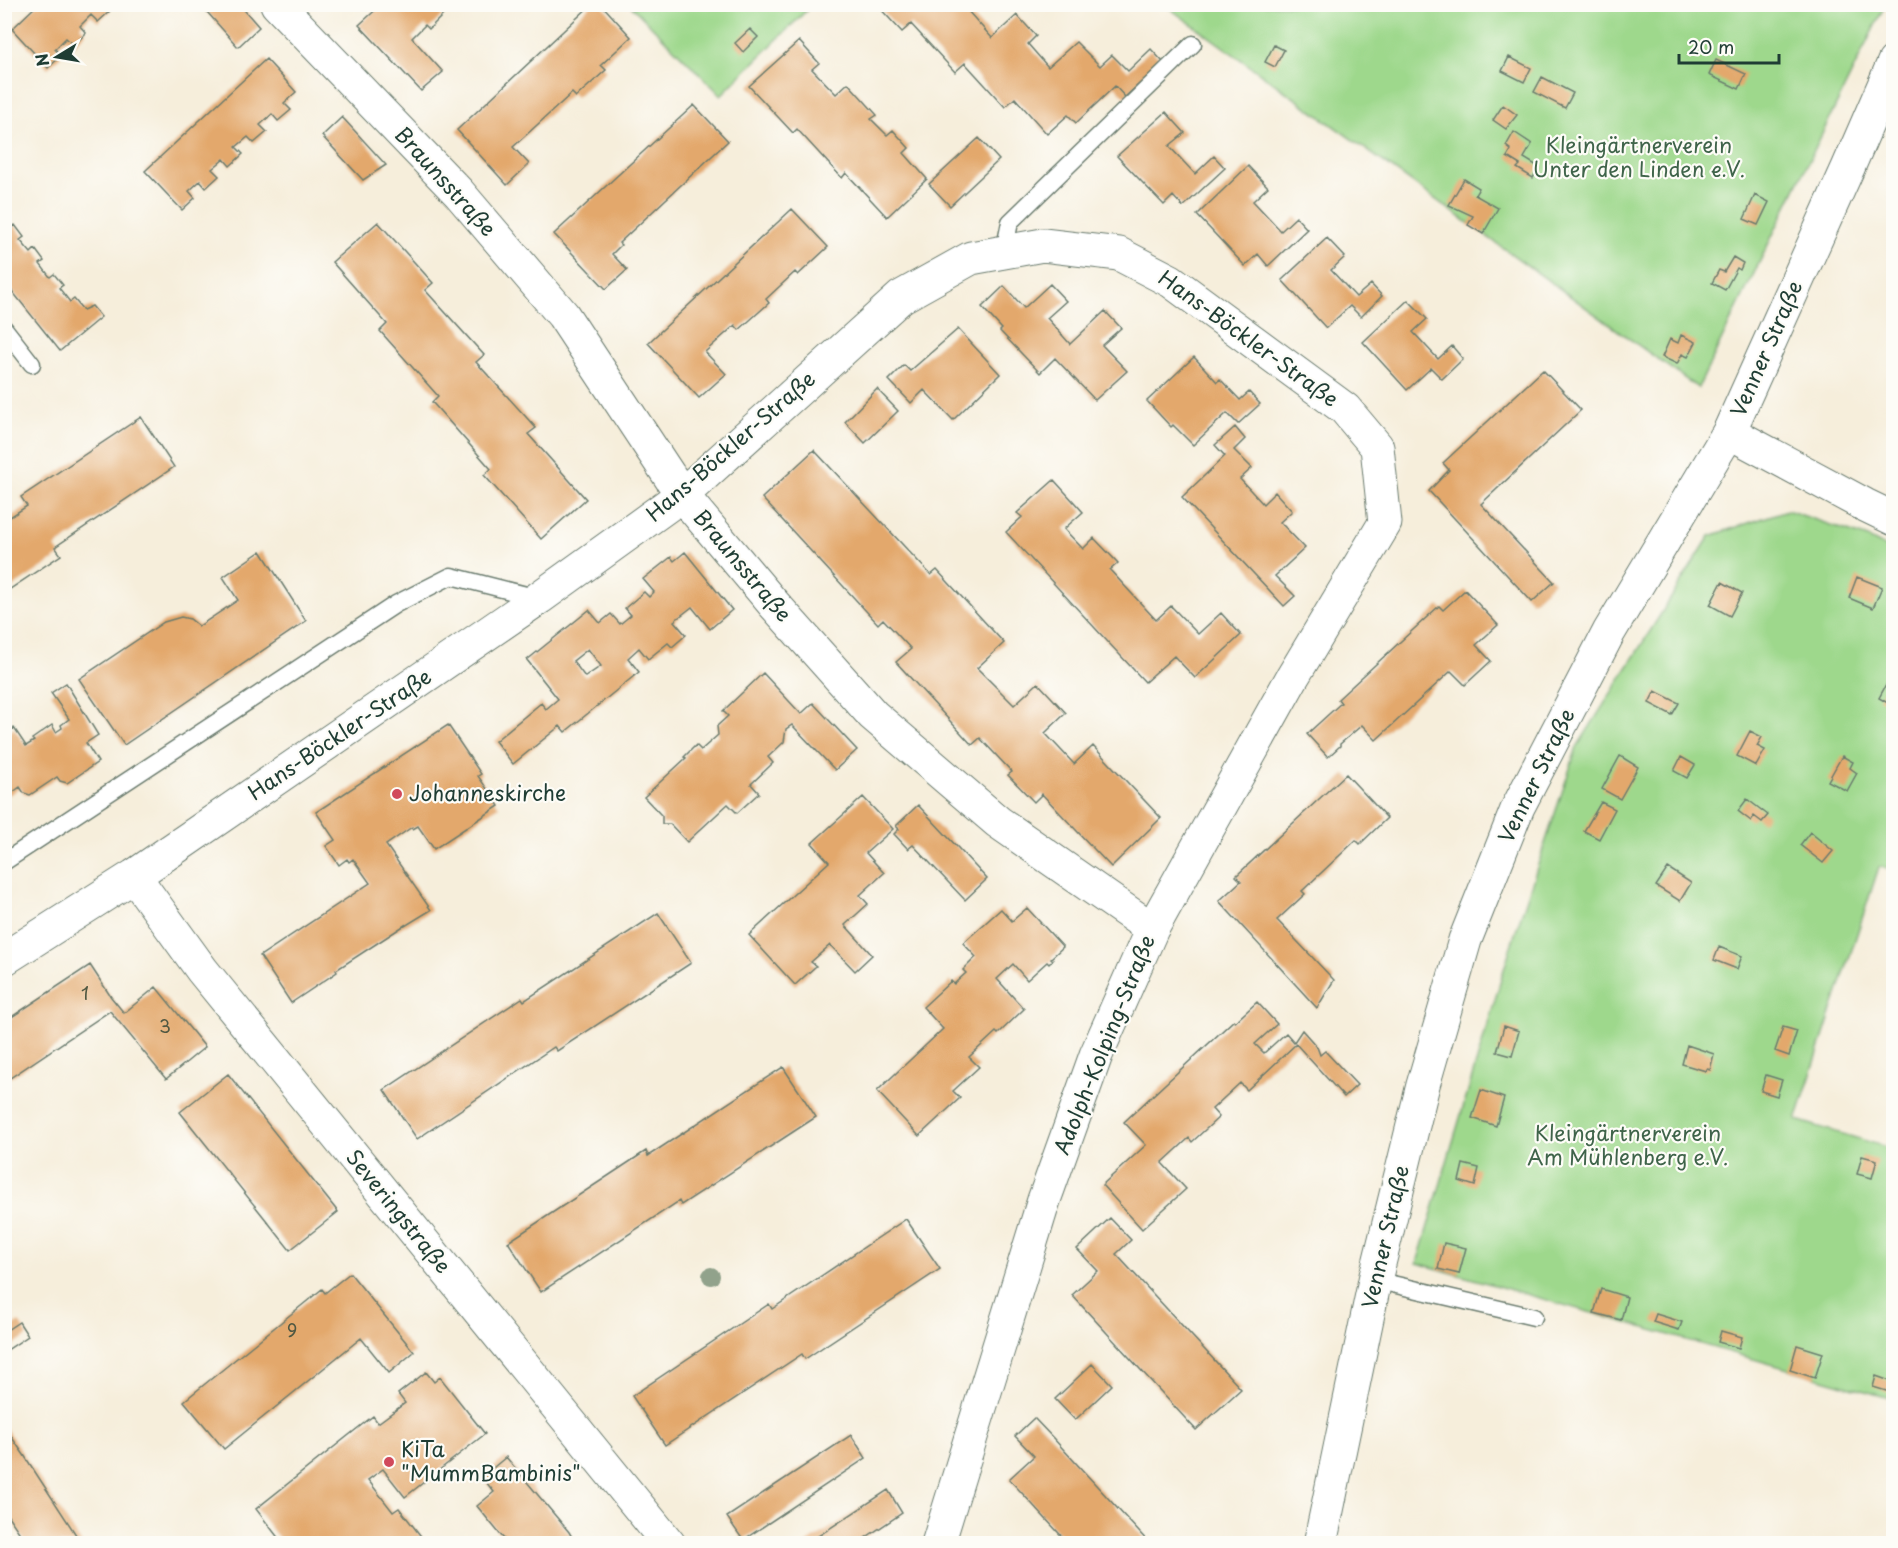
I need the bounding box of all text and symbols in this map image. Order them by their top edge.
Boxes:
north arrow [27,27,87,87]
scale bar [1679,27,1780,65]
text: 20 m [1688,33,1734,60]
text: N [28,52,54,69]
street label: Braunsstraße [388,119,505,243]
park label: Kleingärtnerverein Unter den Linden e.V. [1533,128,1745,184]
street label: Hans-Böckler-Straße [1152,261,1346,414]
street label: Venner Straße [1721,275,1809,421]
street label: Hans-Böckler-Straße [638,363,822,528]
street label: Braunsstraße [687,501,800,628]
street label: Hans-Böckler-Straße [240,660,437,807]
street label: Venner Straße [1489,702,1582,848]
place label: Johanneskirche [409,776,566,808]
marker: Johanneskirche [390,787,404,801]
street label: Adolph-Kolping-Straße [1044,930,1162,1159]
house number: 1 [81,979,89,1006]
house number: 3 [159,1012,171,1039]
park label: Kleingärtnerverein Am Mühlenberg e.V. [1527,1116,1729,1172]
street label: Severingstraße [339,1142,460,1280]
street label: Venner Straße [1352,1162,1416,1311]
house number: 9 [287,1316,297,1343]
place label: KiTa "MummBambinis" [401,1432,581,1488]
marker: KiTa "MummBambinis" [382,1455,396,1469]

